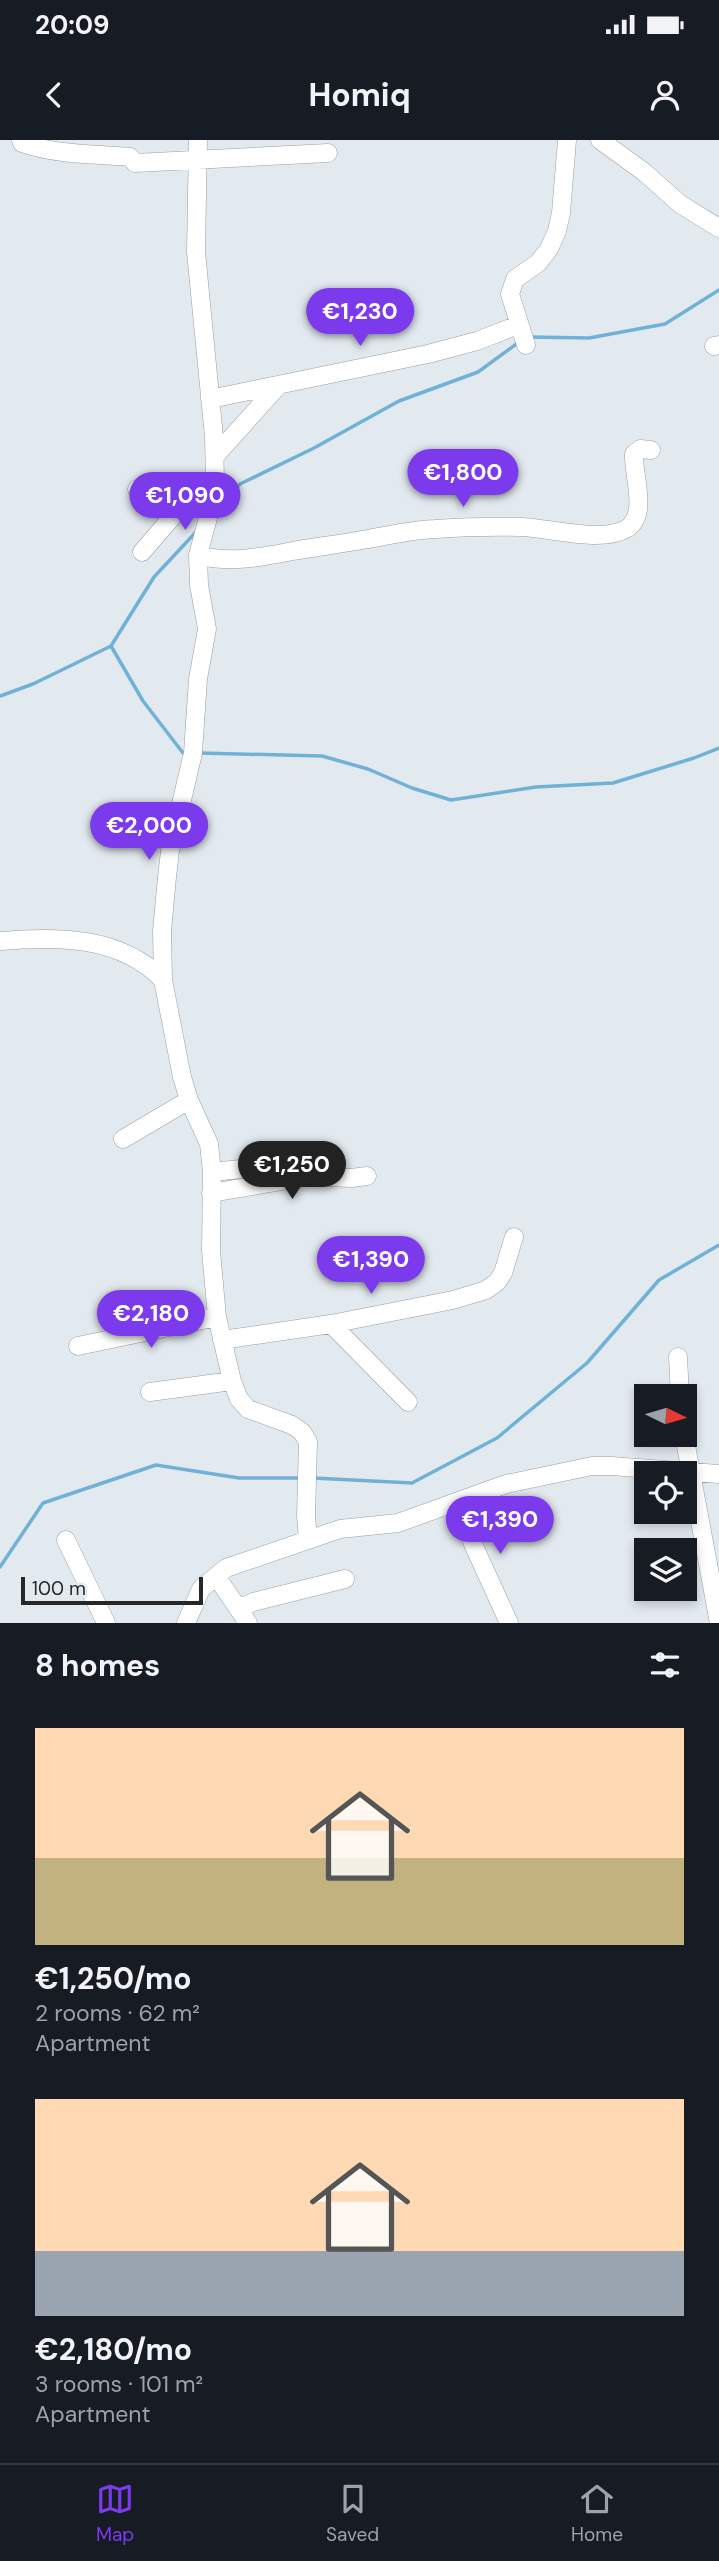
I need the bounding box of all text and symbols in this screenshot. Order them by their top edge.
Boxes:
text: 20:09 [35,8,110,42]
text: Homiq [308,74,411,116]
icon: back [35,76,73,114]
icon: person [646,76,684,114]
pin: €1,230 [303,288,417,348]
text: €1,230 [322,296,398,326]
pin: €1,800 [406,450,520,509]
text: €1,800 [423,457,503,487]
pin: €1,090 [128,472,242,532]
text: €1,090 [145,480,225,510]
pin: €2,000 [92,802,206,862]
text: €2,000 [106,810,192,840]
pin: €1,250 [235,1142,349,1201]
text: €1,250 [254,1149,330,1179]
pin: €1,390 [314,1236,428,1296]
text: €1,390 [333,1244,409,1274]
pin: €2,180 [94,1290,208,1350]
text: €2,180 [113,1298,189,1328]
north arrow [634,1384,696,1447]
map controls [634,1384,697,1601]
button: locate [634,1461,697,1524]
pin: €1,390 [443,1496,557,1556]
text: €1,390 [462,1504,538,1534]
button: layers [634,1538,697,1601]
scale bar [21,1574,203,1606]
text: 100 m [32,1576,86,1601]
text: 8 homes [35,1646,160,1685]
icon: filters [646,1646,684,1684]
icon: home [297,1773,423,1899]
text: €1,250/mo [35,1959,192,1998]
text: 2 rooms · 62 m² [35,1998,200,2028]
text: Apartment [35,2028,150,2058]
icon: home [297,2144,423,2270]
text: €2,180/mo [35,2330,192,2369]
text: 3 rooms · 101 m² [35,2369,203,2399]
text: Apartment [35,2399,150,2429]
tab: Map [96,2480,134,2547]
tab: Saved [326,2480,379,2547]
tab: Home [571,2480,623,2547]

